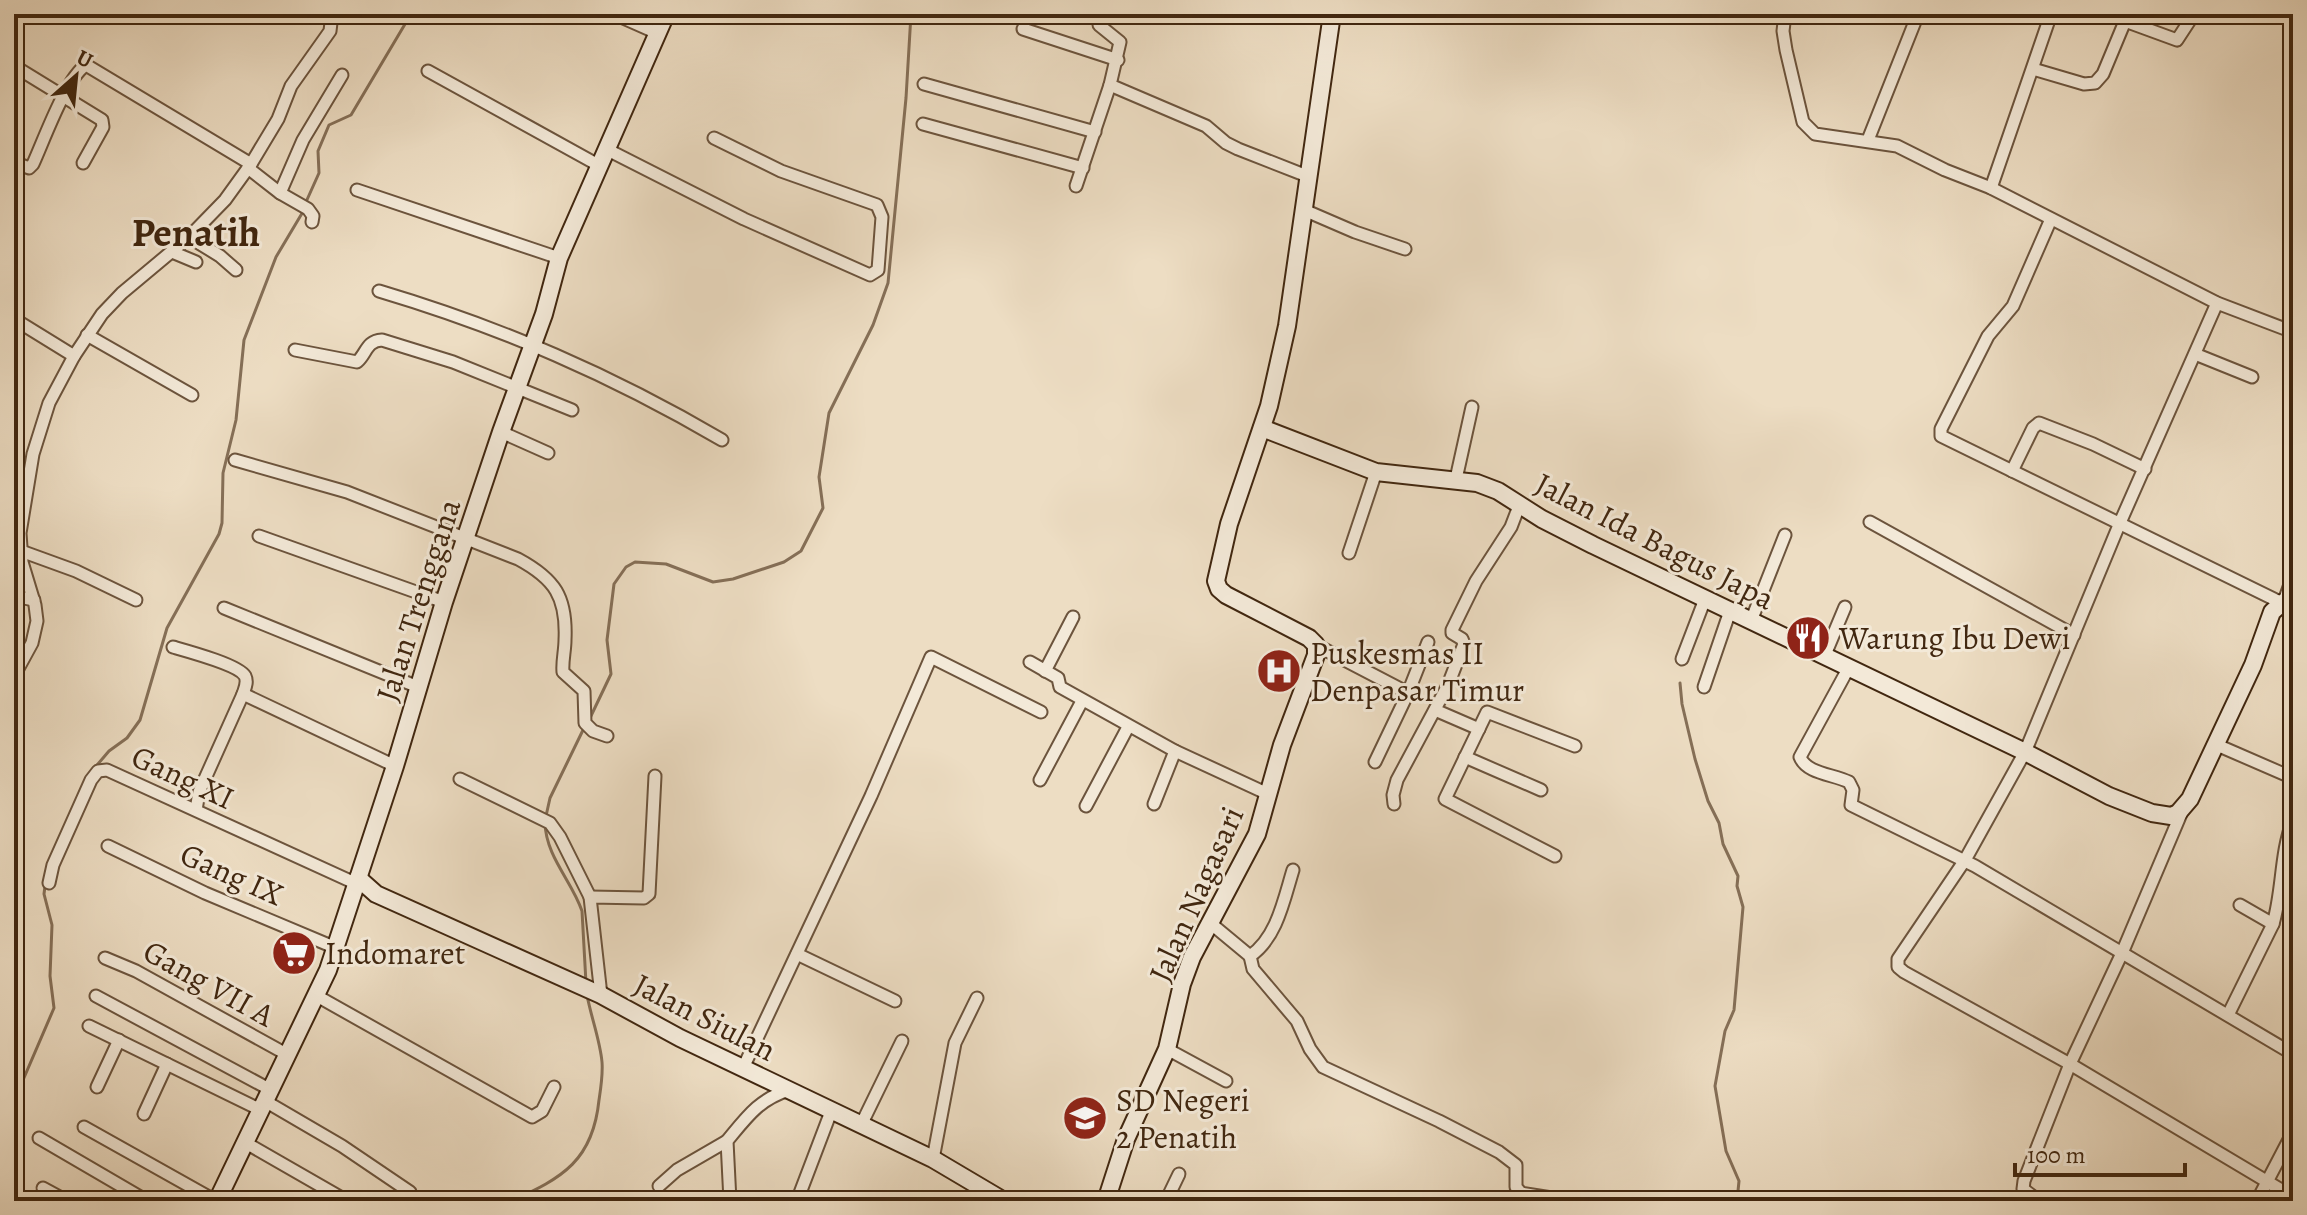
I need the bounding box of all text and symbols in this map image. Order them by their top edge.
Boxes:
north arrow [36,36,116,116]
text: U [71,42,98,76]
district label: Penatih [132,205,260,260]
street label: Jalan Ida Bagus Japa [1528,462,1782,620]
street label: Jalan Trenggana [365,493,471,707]
restaurant icon: Warung Ibu Dewi [1784,614,1832,662]
place label: Warung Ibu Dewi [1838,616,2071,660]
place label: Puskesmas II Denpasar Timur [1310,631,1524,712]
hospital icon: Puskesmas II Denpasar Timur [1255,647,1303,695]
street label: Gang XI [125,734,241,820]
street label: Jalan Nagasari [1138,799,1254,989]
street label: Gang IX [174,832,290,916]
street label: Gang VII A [136,929,284,1038]
supermarket icon: Indomaret [270,929,318,977]
place label: Indomaret [325,931,465,975]
street label: Jalan Siulan [626,962,784,1072]
place label: SD Negeri 2 Penatih [1116,1078,1250,1159]
school or university icon: SD Negeri 2 Penatih [1061,1094,1109,1142]
scale bar [2015,1127,2185,1177]
text: 100 m [2027,1139,2086,1171]

